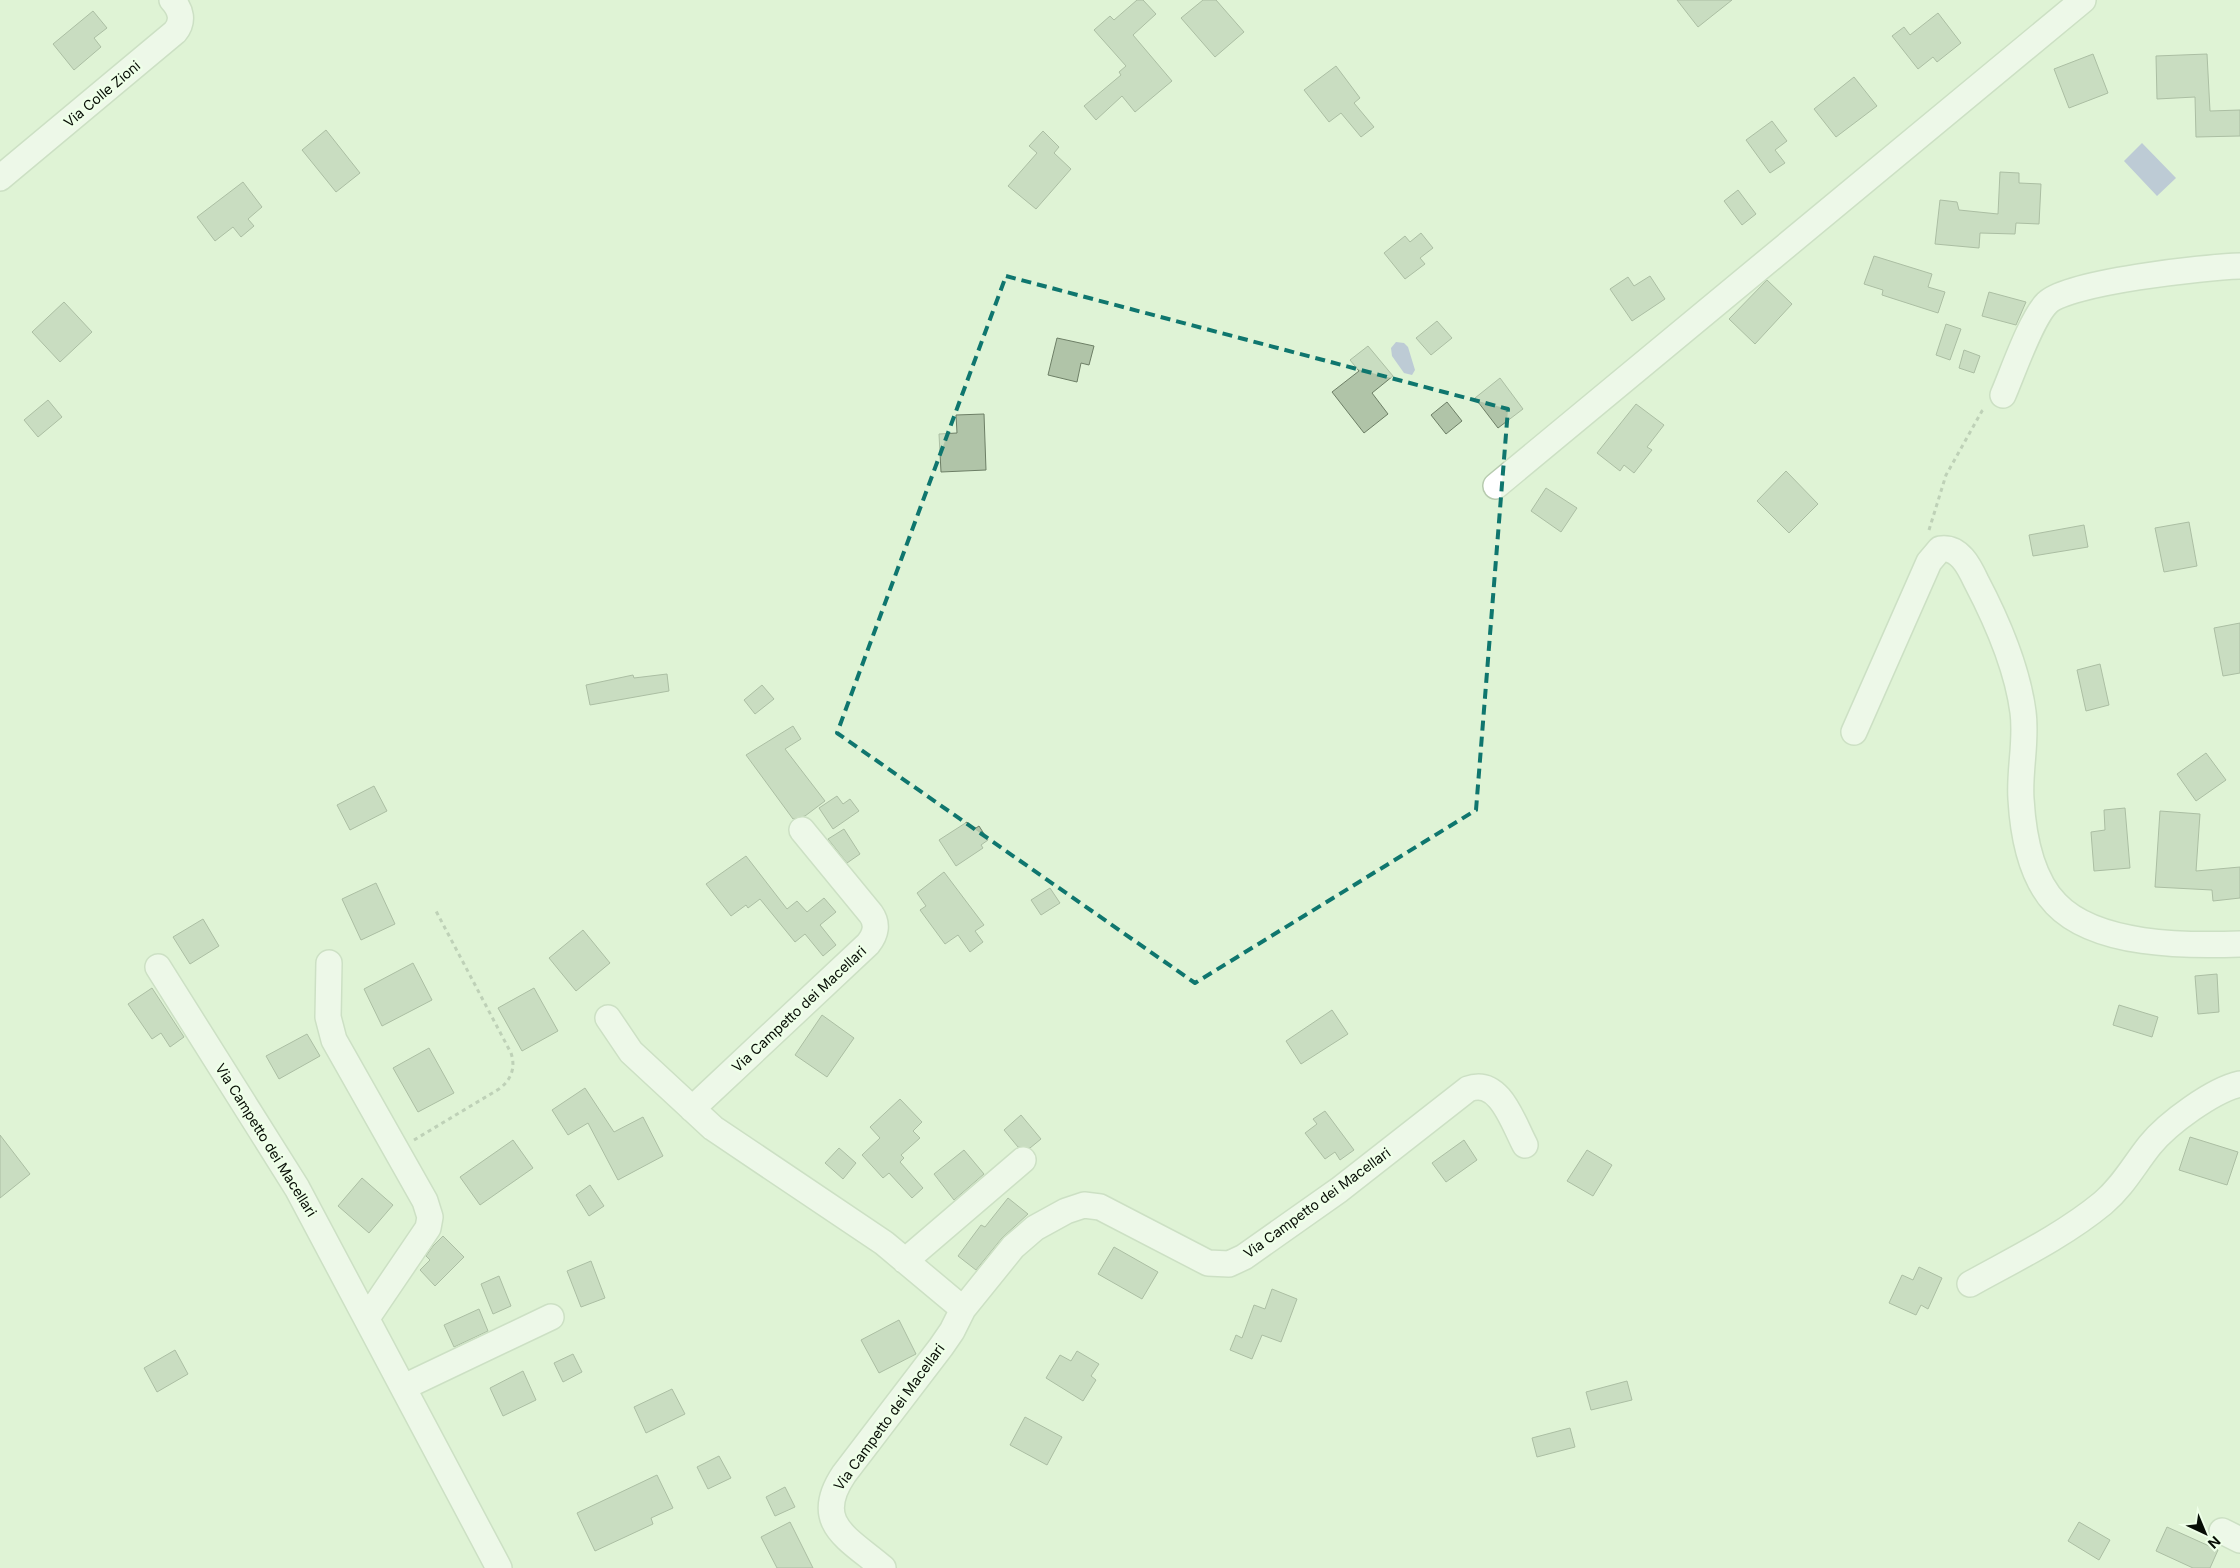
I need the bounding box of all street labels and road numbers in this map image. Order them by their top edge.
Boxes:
street label: Via Colle Zioni [60,57,143,131]
street label: Via Campetto dei Macellari [728,942,869,1075]
street label: Via Campetto dei Macellari [212,1060,321,1219]
street label: Via Campetto dei Macellari [1240,1144,1393,1262]
street label: Via Campetto dei Macellari [830,1340,948,1493]

